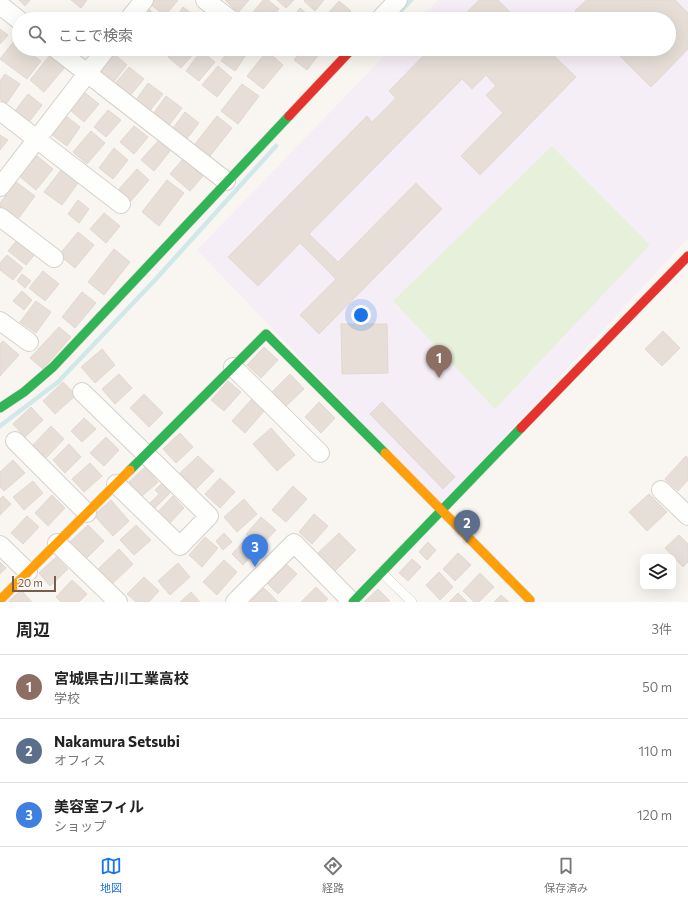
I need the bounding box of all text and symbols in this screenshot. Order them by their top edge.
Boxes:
search box [12,12,676,56]
icon: search [26,23,48,45]
text: ここで検索 [58,26,133,44]
your location [351,305,371,325]
pin: 1 [426,345,452,378]
pin: 2 [454,510,480,543]
pin: 3 [242,534,268,567]
map controls [640,554,676,590]
button: layers [640,554,676,590]
scale bar [12,574,56,593]
text: 20 m [18,576,43,589]
text: 周辺 [16,619,50,640]
text: 3件 [652,621,672,637]
text: 宮城県古川工業高校 [54,669,189,687]
text: 1 [26,679,32,695]
text: 50 m [642,679,672,695]
text: 学校 [54,690,80,706]
text: Nakamura Setsubi [54,732,180,750]
text: 2 [25,743,33,759]
text: 110 m [639,743,672,759]
text: オフィス [54,752,106,768]
text: 美容室フィル [54,797,144,815]
text: 3 [25,807,33,823]
text: 120 m [637,807,672,823]
text: ショップ [54,818,106,834]
tab: 地図 [100,855,122,895]
tab: 経路 [322,855,344,895]
tab: 保存済み [544,855,588,895]

